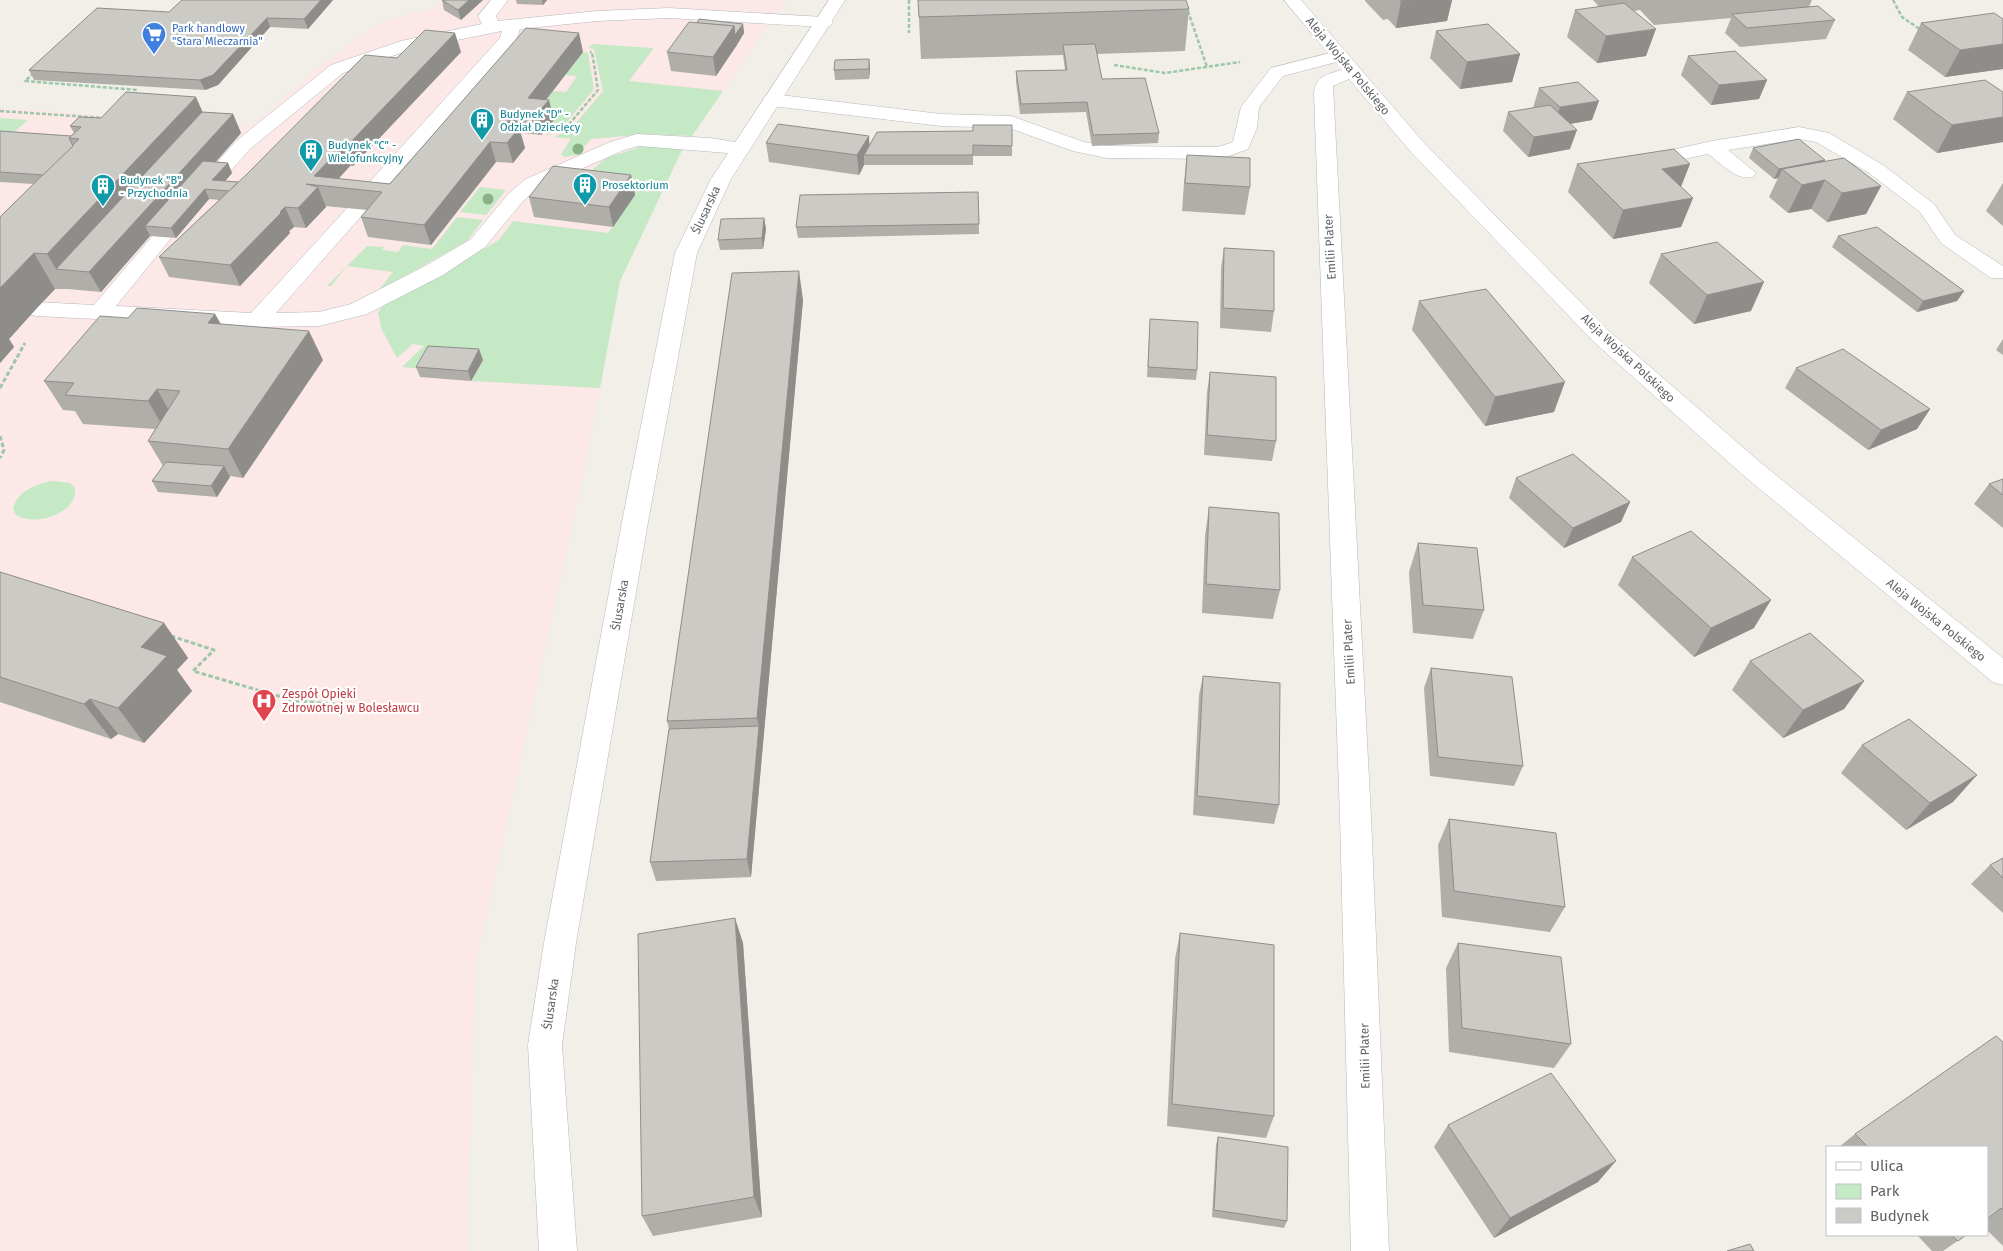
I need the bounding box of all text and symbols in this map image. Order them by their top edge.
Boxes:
street label: Aleja Wojska Polskiego [1303,14,1393,118]
supermarket icon: Park handlowy "Stara Mleczarnia" [141,21,167,55]
place label: Park handlowy "Stara Mleczarnia" [172,22,263,48]
building icon: Budynek "D" - Odział Dziecięcy [469,107,495,141]
place label: Budynek "D" - Odział Dziecięcy [500,108,581,134]
building icon: Budynek "C" - Wielofunkcyjny [298,138,324,172]
place label: Budynek "C" - Wielofunkcyjny [328,139,404,165]
building icon: Prosektorium [572,172,598,206]
building icon: Budynek "B" - Przychodnia [90,173,116,207]
place label: Budynek "B" - Przychodnia [120,174,188,200]
place label: Prosektorium [602,179,669,192]
street label: Ślusarska [688,183,723,236]
street label: Emilii Plater [1321,214,1339,280]
street label: Aleja Wojska Polskiego [1578,311,1678,405]
street label: Aleja Wojska Polskiego [1884,576,1988,664]
street label: Ślusarska [608,578,631,632]
street label: Emilii Plater [1340,619,1358,685]
place label: Zespół Opieki Zdrowotnej w Bolesławcu [282,687,419,715]
hospital icon: Zespół Opieki Zdrowotnej w Bolesławcu [251,688,277,722]
street label: Ślusarska [539,977,562,1031]
street label: Emilii Plater [1357,1023,1373,1089]
legend [1826,1146,1988,1236]
text: Ulica [1870,1157,1904,1175]
text: Park [1870,1182,1900,1200]
text: Budynek [1870,1207,1929,1225]

